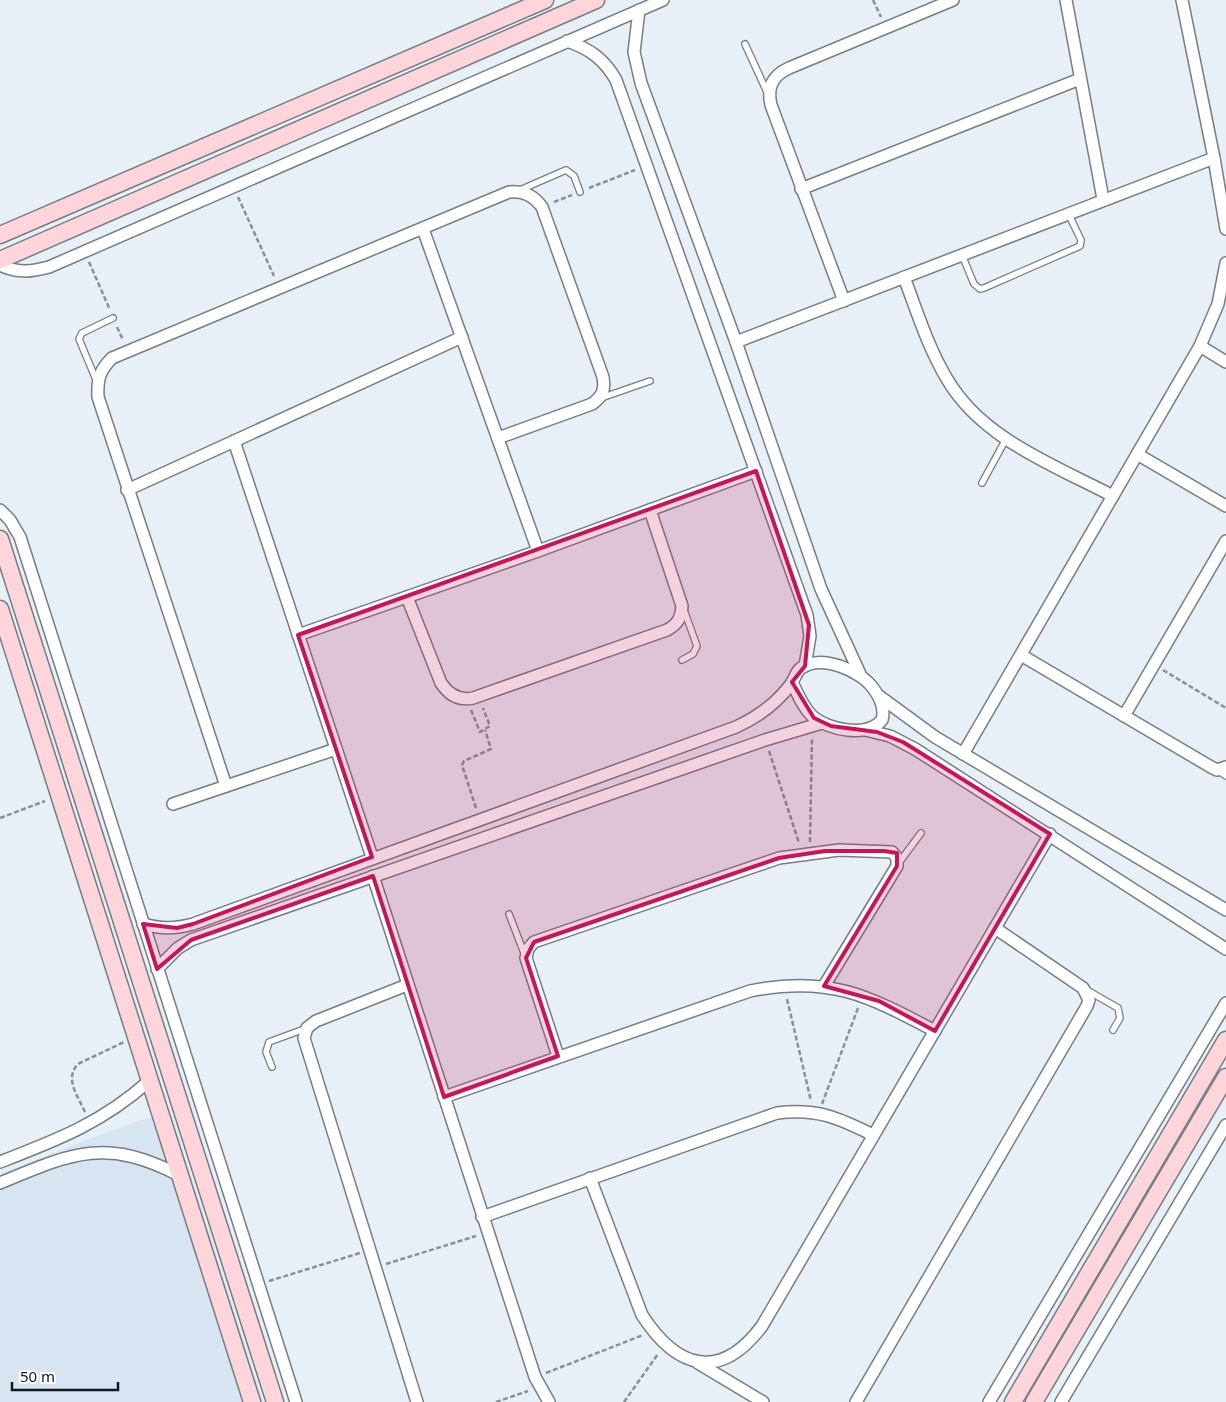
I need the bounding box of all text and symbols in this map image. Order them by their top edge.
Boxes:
scale bar [12,1360,119,1392]
text: 50 m [20,1366,55,1386]

